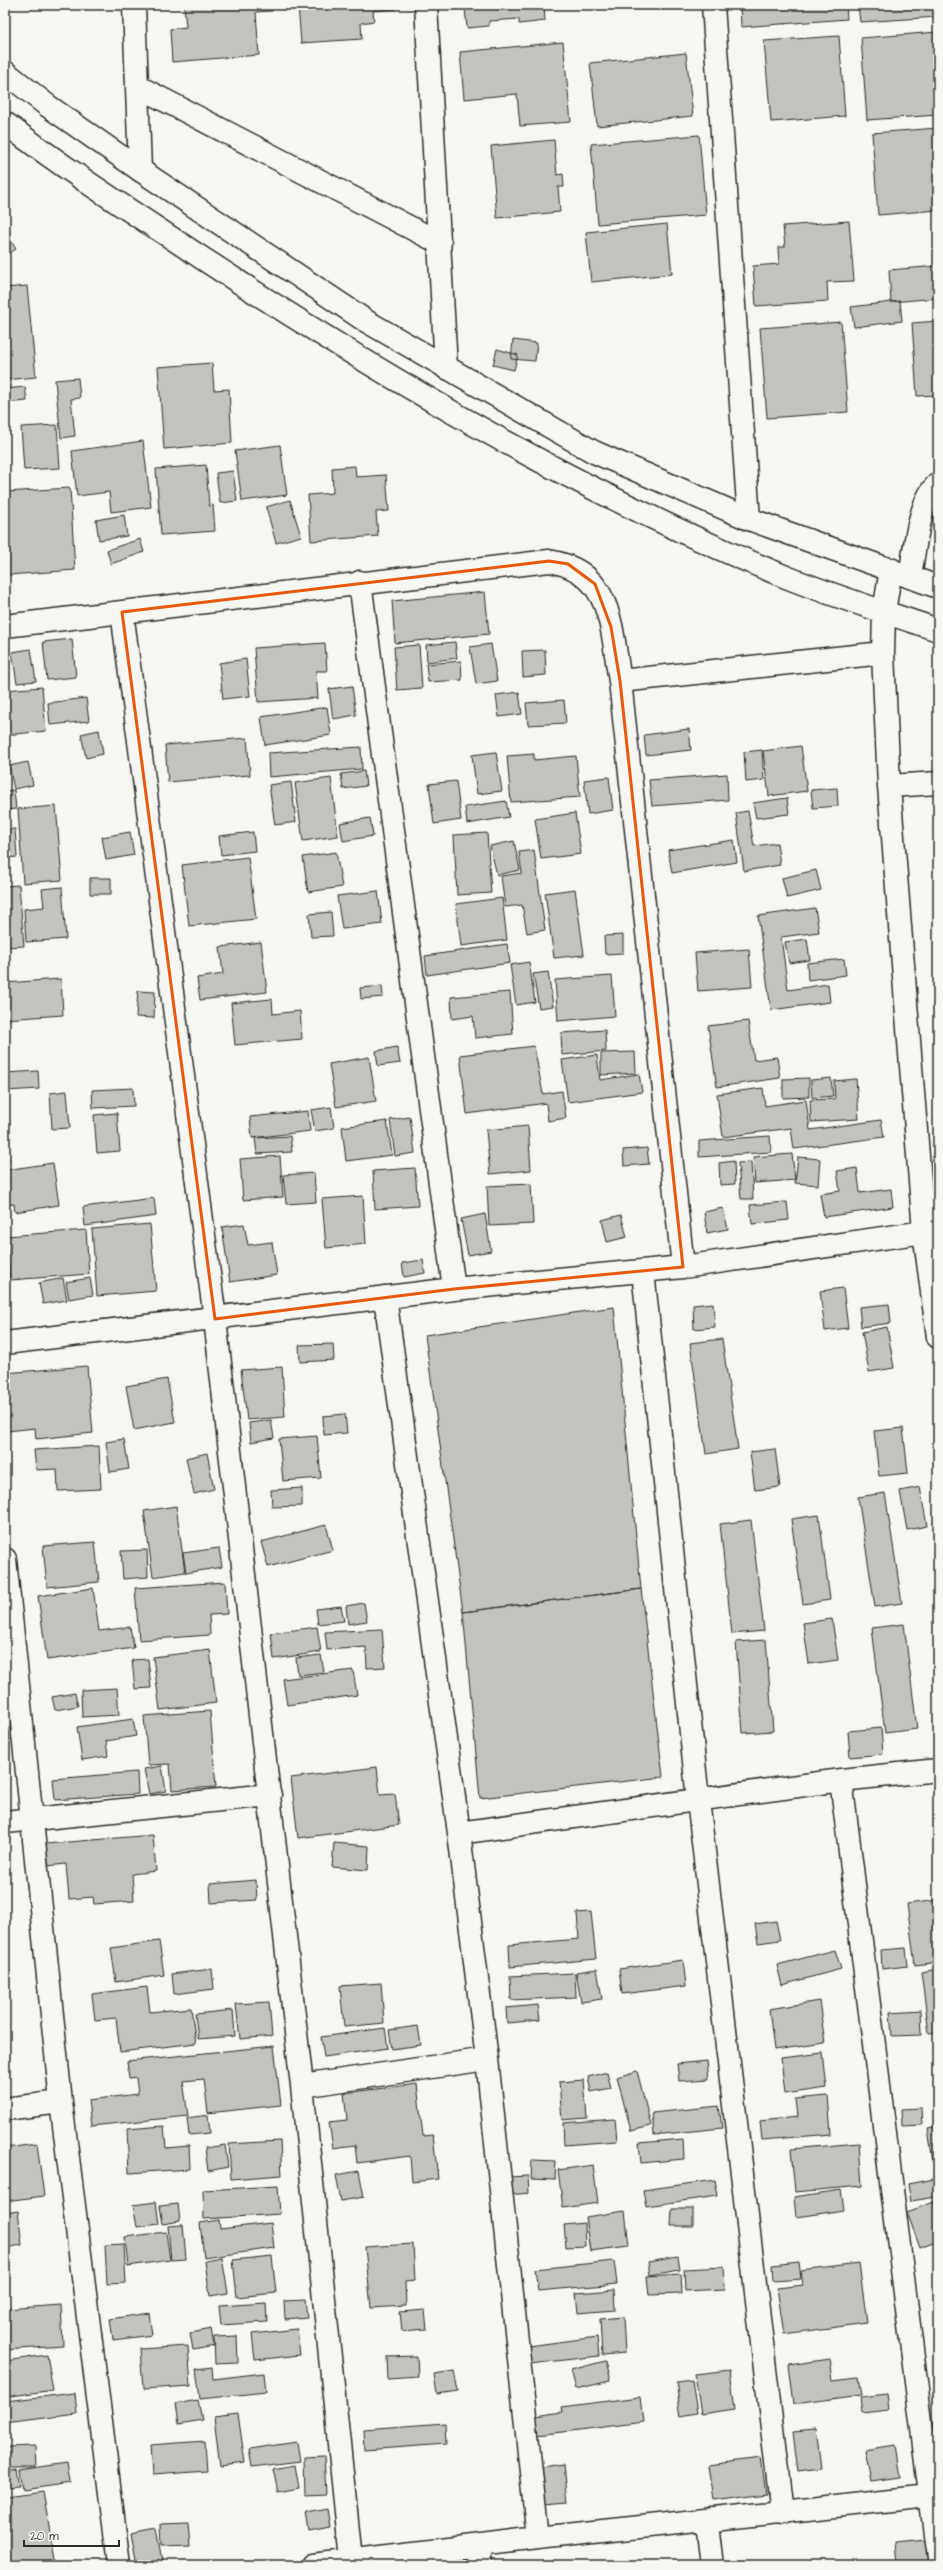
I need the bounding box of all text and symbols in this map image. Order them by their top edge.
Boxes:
scale bar [24,2522,119,2548]
text: 20 m [30,2528,59,2545]

